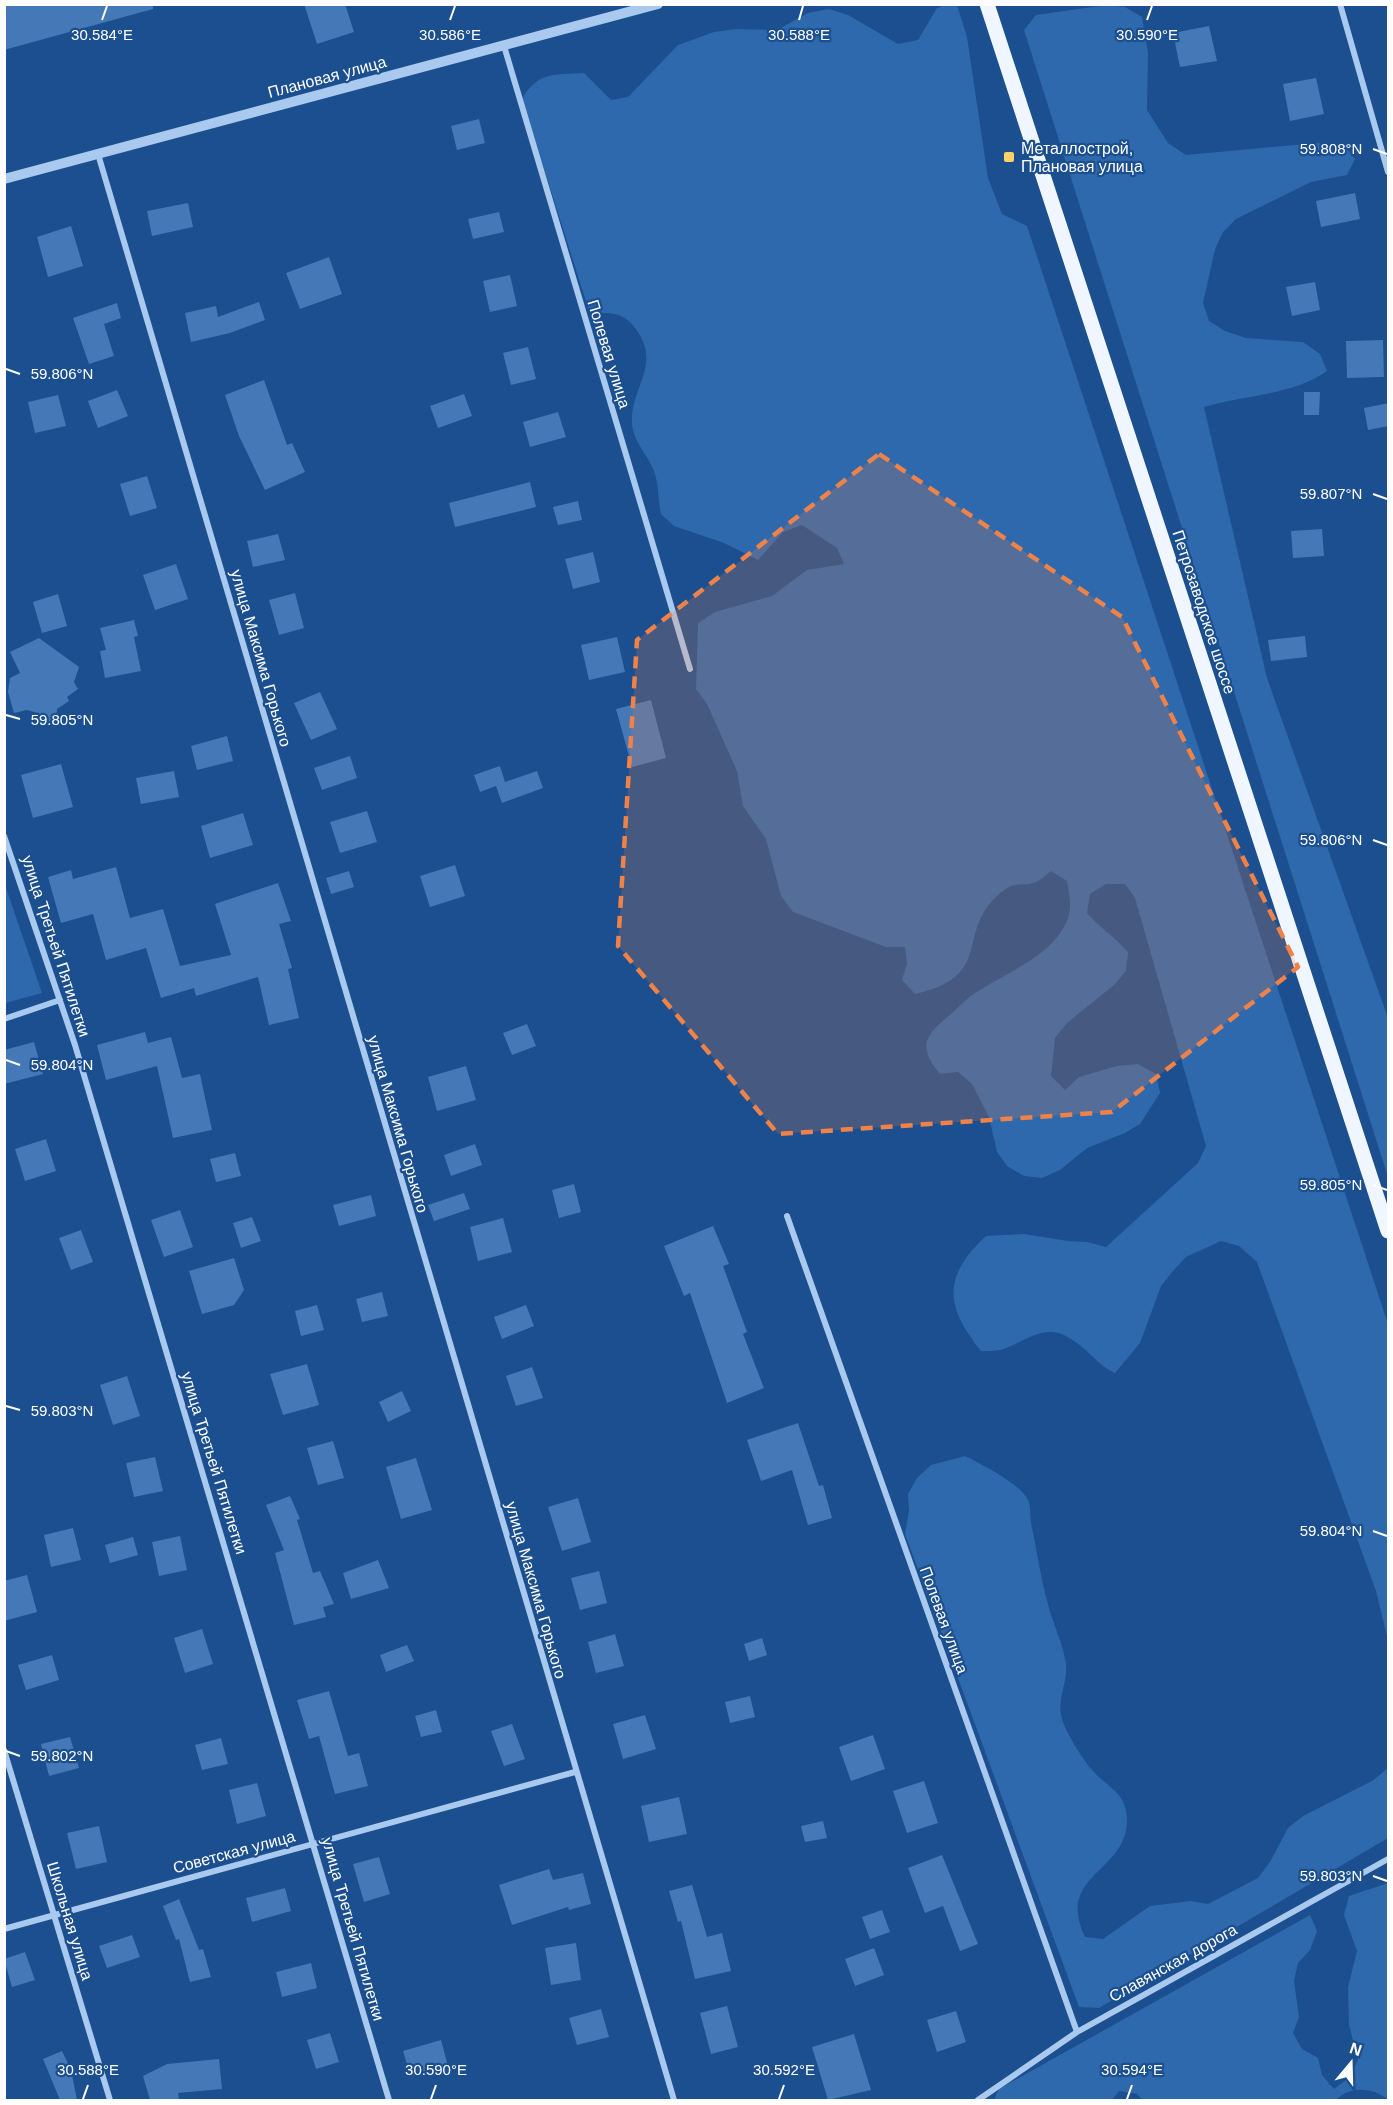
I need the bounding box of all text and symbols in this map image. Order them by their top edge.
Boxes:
text: 30.584°E [71,26,133,43]
text: 30.586°E [419,26,481,43]
text: 30.588°E [768,26,830,43]
text: 30.590°E [1116,26,1178,43]
street label: Плановая улица [266,53,388,101]
place label: Металлострой, Плановая улица [1021,140,1143,175]
text: 59.808°N [1300,140,1362,157]
marker: Металлострой, Плановая улица [1002,150,1016,164]
street label: Полевая улица [584,298,634,410]
text: 59.806°N [31,365,93,382]
text: 59.807°N [1300,485,1362,502]
street label: Петрозаводское шоссе [1169,528,1239,696]
street label: улица Максима Горького [228,567,294,749]
text: 59.805°N [31,711,93,728]
text: 59.806°N [1300,831,1362,848]
street label: улица Третьей Пятилетки [19,853,93,1039]
street label: улица Максима Горького [365,1033,431,1215]
text: 59.804°N [31,1056,93,1073]
text: 59.805°N [1300,1176,1362,1193]
street label: улица Третьей Пятилетки [178,1370,250,1556]
text: 59.803°N [31,1402,93,1419]
street label: улица Максима Горького [503,1499,569,1681]
text: 59.804°N [1300,1522,1362,1539]
street label: Полевая улица [917,1564,971,1676]
text: 59.802°N [31,1747,93,1764]
street label: Советская улица [171,1828,297,1876]
street label: улица Третьей Пятилетки [319,1835,387,2023]
street label: Школьная улица [44,1860,96,1982]
text: 59.803°N [1300,1867,1362,1884]
street label: Славянская дорога [1106,1921,1240,2005]
north arrow [1321,2033,1381,2093]
text: N [1347,2039,1364,2059]
text: 30.588°E [57,2061,119,2078]
text: 30.590°E [405,2061,467,2078]
text: 30.592°E [753,2061,815,2078]
text: 30.594°E [1101,2061,1163,2078]

